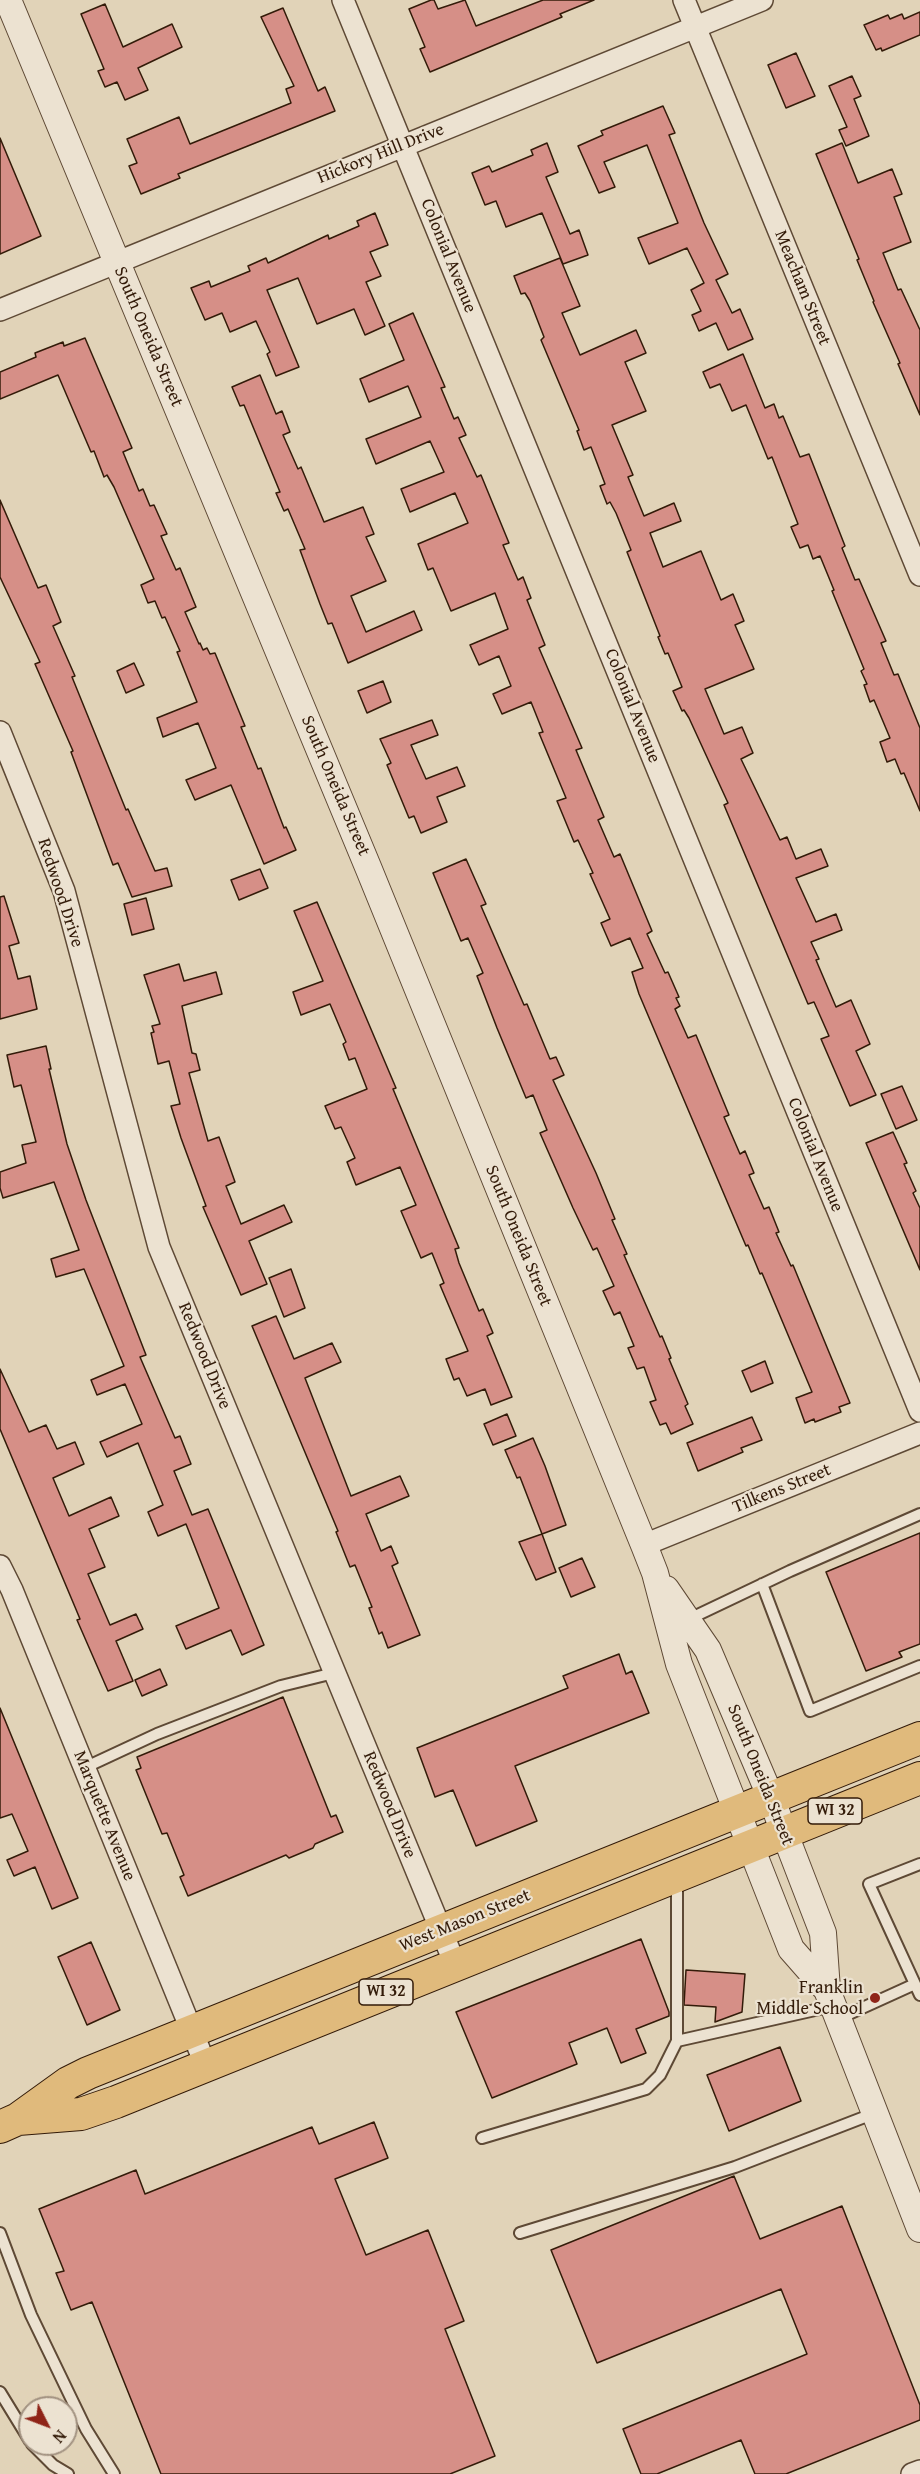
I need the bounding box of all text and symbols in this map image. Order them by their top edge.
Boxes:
street label: Hickory Hill Drive [315,119,447,189]
street label: Colonial Avenue [415,196,481,316]
street label: Meacham Street [769,227,835,349]
street label: South Oneida Street [109,264,187,410]
street label: Colonial Avenue [599,646,665,766]
street label: South Oneida Street [296,713,374,859]
street label: Redwood Drive [32,836,88,950]
street label: Colonial Avenue [782,1095,848,1215]
street label: South Oneida Street [480,1162,556,1310]
street label: Redwood Drive [173,1299,235,1413]
street label: Tilkens Street [730,1459,834,1519]
street label: South Oneida Street [722,1701,798,1849]
street label: Marquette Avenue [68,1748,140,1884]
street label: Redwood Drive [358,1748,420,1862]
road number: WI 32 [808,1798,862,1824]
street label: West Mason Street [396,1885,534,1957]
place label: Franklin Middle School [756,1977,863,2020]
road number: WI 32 [359,1979,413,2005]
marker: Franklin Middle School [868,1991,882,2005]
north arrow [18,2396,78,2456]
text: N [47,2425,72,2449]

